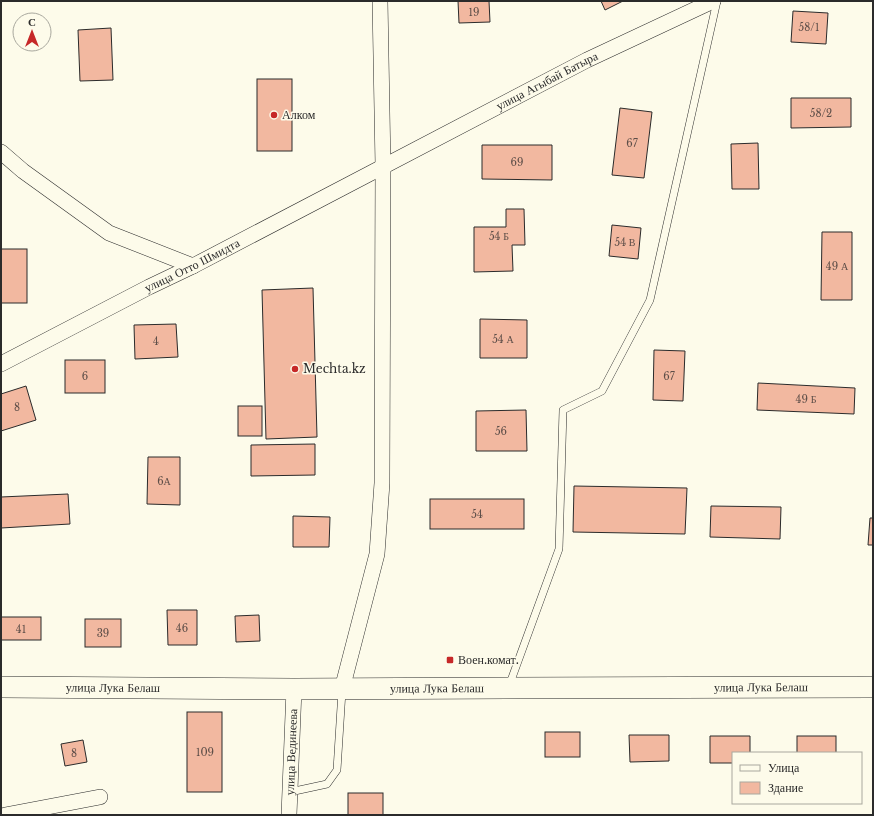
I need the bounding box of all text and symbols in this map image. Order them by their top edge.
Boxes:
house number: 19 [469,6,479,19]
north arrow [12,12,52,52]
text: С [28,15,36,29]
house number: 58/1 [799,21,819,34]
street label: улица Агыбай Батыра [493,48,601,113]
place label: Алком [282,107,316,122]
house number: 58/2 [810,107,832,120]
marker: Алком [269,110,279,120]
house number: 67 [626,137,639,150]
house number: 69 [511,156,523,169]
house number: 54 Б [489,230,509,243]
street label: улица Отто Шмидта [142,235,243,295]
house number: 54 В [614,236,636,249]
house number: 49 А [826,260,849,273]
house number: 54 А [492,333,515,346]
house number: 4 [153,335,159,348]
place label: Mechta.kz [303,361,366,376]
marker: Mechta.kz [290,364,300,374]
house number: 6 [82,370,88,383]
house number: 67 [663,370,676,383]
house number: 49 Б [796,393,817,406]
house number: 8 [14,401,20,414]
house number: 56 [495,425,507,438]
house number: 6А [157,475,172,488]
house number: 54 [471,508,483,521]
house number: 46 [176,622,188,635]
house number: 41 [16,623,26,636]
house number: 39 [97,627,109,640]
place label: Воен.комат. [458,652,519,667]
marker: Воен.комат. [445,655,455,665]
street label: улица Лука Белаш [66,679,161,695]
street label: улица Лука Белаш [714,679,809,694]
street label: улица Лука Белаш [390,680,485,696]
street label: улица Вединеева [282,708,300,796]
house number: 109 [196,746,214,759]
house number: 8 [71,747,77,760]
legend [732,752,862,804]
text: Улица [768,760,800,775]
text: Здание [768,780,803,795]

